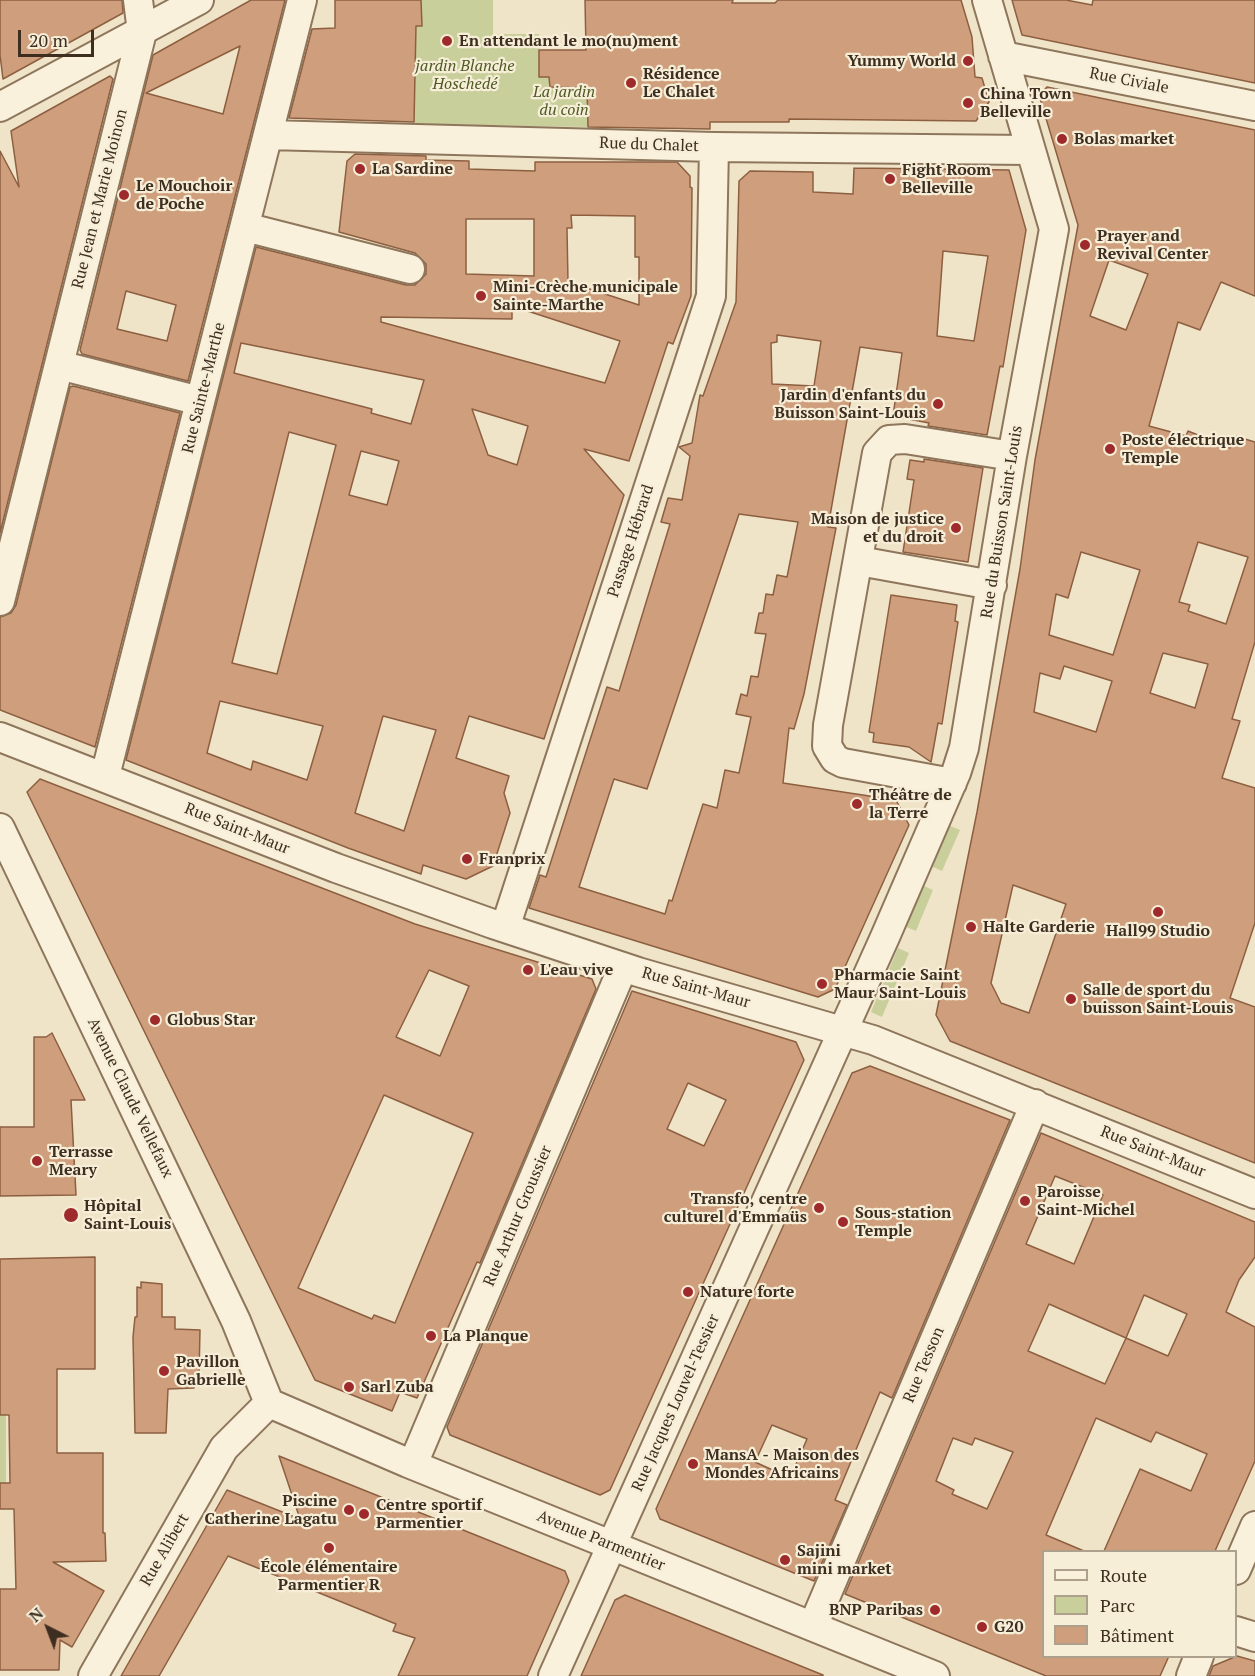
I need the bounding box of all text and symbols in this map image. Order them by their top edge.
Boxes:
scale bar [21,18,98,56]
text: 20 m [29,28,68,52]
place label: En attendant le mo(nu)ment [459,31,678,51]
marker: En attendant le mo(nu)ment [440,34,454,48]
place label: Yummy World [847,51,956,71]
marker: Yummy World [961,54,975,68]
park label: jardin Blanche Hoschedé [415,56,515,94]
place label: Résidence Le Chalet [643,64,719,102]
street label: Rue Civiale [1088,64,1170,98]
marker: Résidence Le Chalet [624,76,638,90]
park label: La jardin du coin [533,82,595,120]
place label: China Town Belleville [980,84,1071,122]
marker: China Town Belleville [961,96,975,110]
street label: Rue Jean et Marie Moinon [68,107,132,291]
place label: Bolas market [1074,129,1174,149]
marker: Bolas market [1055,132,1069,146]
street label: Rue du Chalet [599,134,699,156]
place label: La Sardine [372,159,453,179]
place label: Fight Room Belleville [902,160,991,198]
marker: La Sardine [353,162,367,176]
marker: Fight Room Belleville [883,172,897,186]
place label: Le Mouchoir de Poche [136,176,232,214]
marker: Le Mouchoir de Poche [117,188,131,202]
place label: Prayer and Revival Center [1097,226,1208,264]
marker: Prayer and Revival Center [1078,238,1092,252]
place label: Mini-Crèche municipale Sainte-Marthe [493,277,678,315]
marker: Mini-Crèche municipale Sainte-Marthe [474,289,488,303]
street label: Rue Sainte-Marthe [178,320,230,456]
place label: Jardin d'enfants du Buisson Saint-Louis [775,385,926,423]
marker: Jardin d'enfants du Buisson Saint-Louis [931,397,945,411]
street label: Rue du Buisson Saint-Louis [977,424,1027,620]
place label: Poste électrique Temple [1122,430,1244,468]
marker: Poste électrique Temple [1103,442,1117,456]
street label: Passage Hébrard [604,482,658,600]
place label: Maison de justice et du droit [811,509,944,547]
marker: Maison de justice et du droit [949,521,963,535]
place label: Théâtre de la Terre [869,785,952,823]
marker: Théâtre de la Terre [850,797,864,811]
street label: Rue Saint-Maur [182,799,292,859]
place label: Franprix [479,849,545,869]
marker: Franprix [460,852,474,866]
marker: Hall99 Studio [1151,905,1165,919]
place label: Halte Garderie [983,917,1095,937]
marker: Halte Garderie [964,920,978,934]
place label: Hall99 Studio [1106,921,1210,941]
place label: L'eau vive [540,960,613,980]
marker: L'eau vive [521,963,535,977]
street label: Rue Saint-Maur [640,963,752,1013]
place label: Pharmacie Saint Maur Saint-Louis [834,965,966,1003]
marker: Pharmacie Saint Maur Saint-Louis [815,977,829,991]
place label: Salle de sport du buisson Saint-Louis [1083,980,1233,1018]
marker: Salle de sport du buisson Saint-Louis [1064,992,1078,1006]
place label: Globus Star [167,1010,255,1030]
marker: Globus Star [148,1013,162,1027]
street label: Avenue Claude Vellefaux [83,1015,177,1181]
street label: Rue Saint-Maur [1098,1122,1208,1182]
place label: Terrasse Meary [49,1142,113,1180]
street label: Rue Arthur Groussier [480,1143,556,1289]
marker: Terrasse Meary [30,1154,44,1168]
place label: Paroisse Saint-Michel [1037,1182,1135,1220]
place label: Transfo, centre culturel d'Emmaüs [664,1189,807,1227]
marker: Paroisse Saint-Michel [1018,1194,1032,1208]
place label: Hôpital Saint-Louis [84,1196,171,1234]
marker: Transfo, centre culturel d'Emmaüs [812,1201,826,1215]
place label: Sous-station Temple [855,1203,951,1241]
marker: Hôpital Saint-Louis [62,1206,80,1224]
marker: Sous-station Temple [836,1215,850,1229]
place label: Nature forte [700,1282,794,1302]
marker: Nature forte [681,1285,695,1299]
street label: Rue Jacques Louvel-Tessier [628,1311,724,1495]
street label: Rue Tesson [899,1324,949,1406]
place label: La Planque [443,1326,528,1346]
marker: La Planque [424,1329,438,1343]
place label: Pavillon Gabrielle [176,1352,246,1390]
marker: Pavillon Gabrielle [157,1364,171,1378]
place label: Sarl Zuba [361,1377,434,1397]
marker: Sarl Zuba [342,1380,356,1394]
place label: MansA - Maison des Mondes Africains [705,1445,859,1483]
marker: MansA - Maison des Mondes Africains [686,1457,700,1471]
place label: Piscine Catherine Lagatu [205,1491,337,1529]
place label: Centre sportif Parmentier [376,1495,482,1533]
marker: Piscine Catherine Lagatu [342,1503,356,1517]
marker: Centre sportif Parmentier [357,1507,371,1521]
street label: Avenue Parmentier [534,1507,668,1575]
street label: Rue Alibert [137,1510,193,1590]
marker: École élémentaire Parmentier R [322,1541,336,1555]
place label: Sajini mini market [797,1541,892,1579]
legend [1042,1550,1237,1658]
marker: Sajini mini market [778,1553,792,1567]
place label: École élémentaire Parmentier R [260,1557,398,1595]
text: Route [1100,1563,1147,1587]
text: Parc [1100,1593,1135,1617]
north arrow [18,1598,78,1658]
place label: BNP Paribas [829,1600,923,1620]
text: N [24,1602,48,1627]
marker: BNP Paribas [928,1603,942,1617]
place label: G20 [994,1617,1023,1637]
marker: G20 [975,1620,989,1634]
text: Bâtiment [1100,1623,1174,1647]

